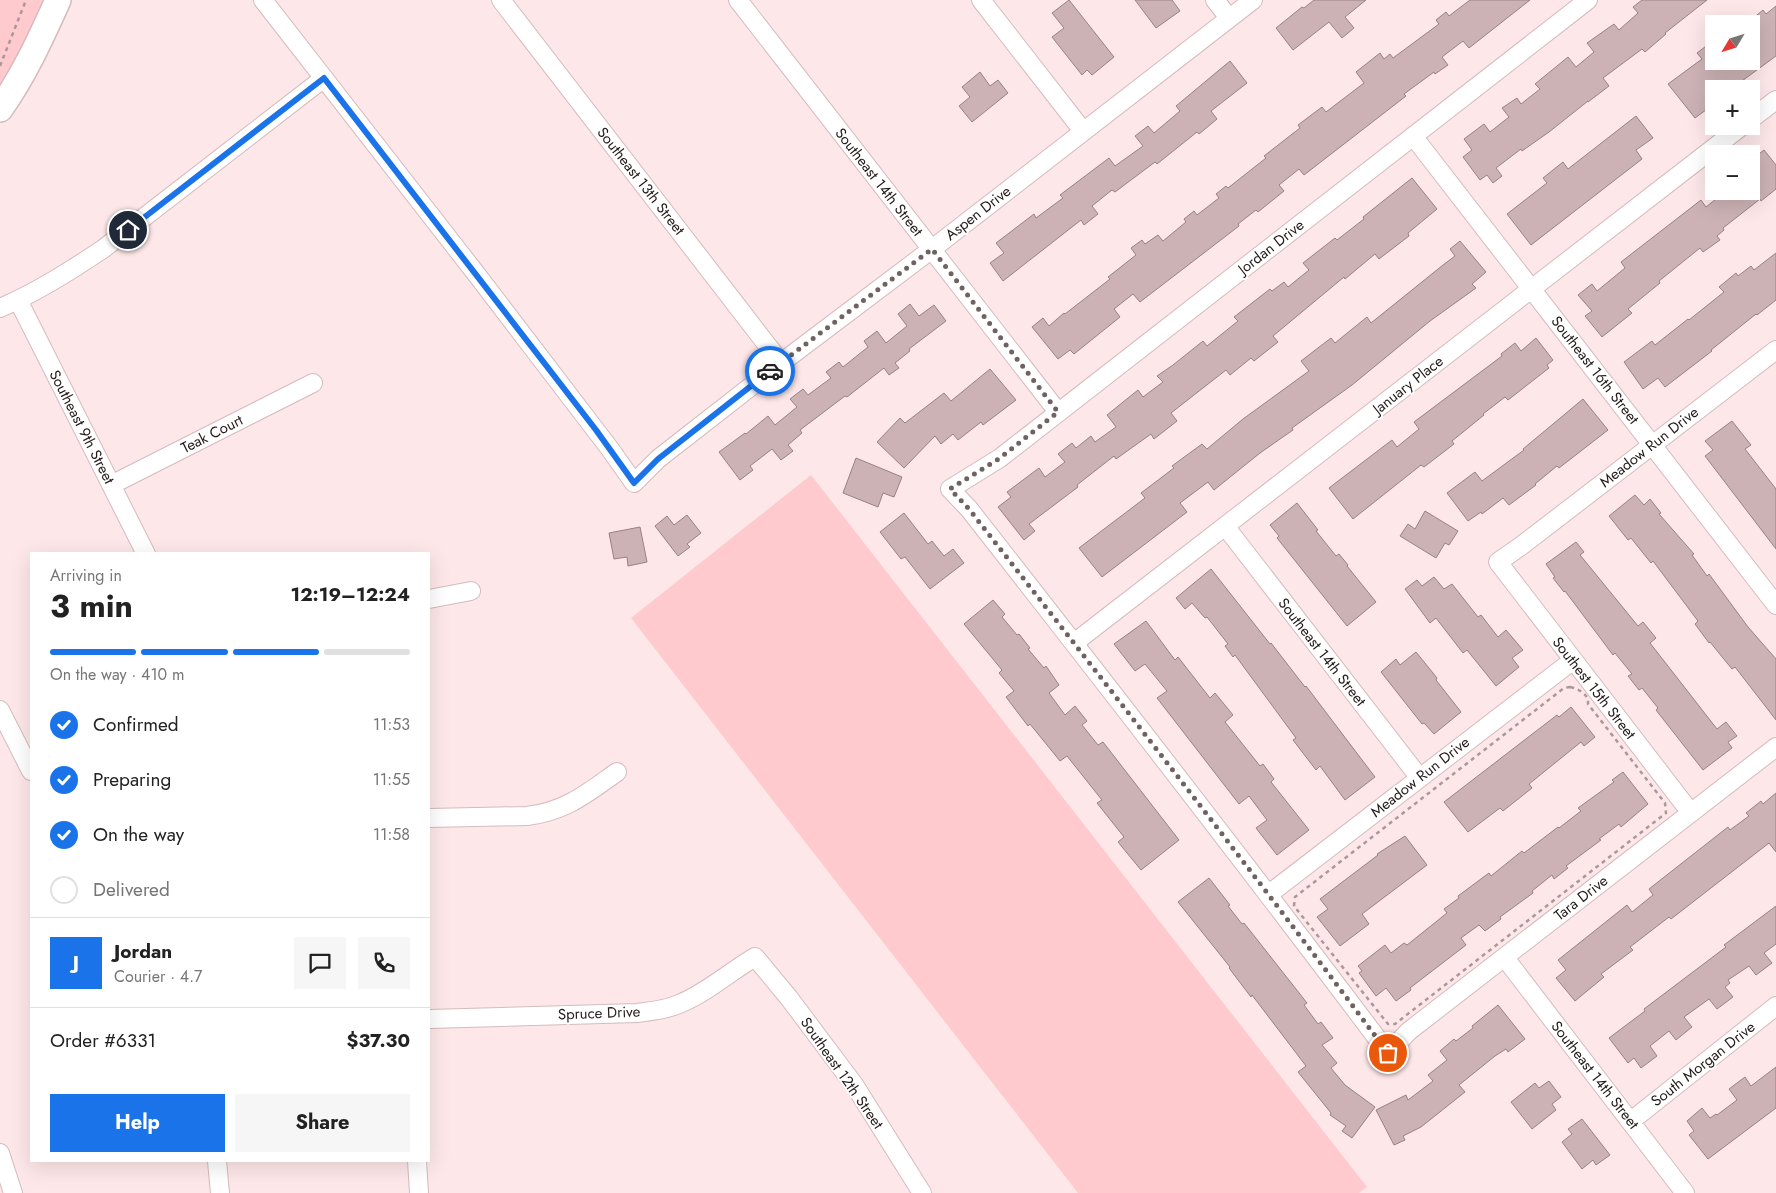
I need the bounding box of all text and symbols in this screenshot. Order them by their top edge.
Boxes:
north arrow [1705,15,1760,70]
map controls [1705,15,1760,200]
button: + [1705,80,1760,135]
street label: Southeast 13th Street [592,122,690,240]
street label: Southeast 14th Street [830,123,929,241]
button: − [1705,145,1760,200]
street label: Aspen Drive [941,180,1016,246]
pin [107,209,149,251]
street label: Jordan Drive [1232,214,1309,281]
icon: home [114,216,142,244]
street label: Southeast 16th Street [1546,311,1645,429]
courier [745,346,795,396]
street label: January Place [1366,350,1448,421]
icon: car [756,357,784,385]
street label: Southeast 9th Street [44,366,120,488]
street label: Meadow Run Drive [1595,401,1703,493]
street label: Teak Court [177,409,247,459]
text: Arriving in [50,564,122,587]
text: 12:19–12:24 [290,581,410,608]
text: 3 min [50,583,133,629]
street label: Southeast 14th Street [1273,593,1372,711]
street label: Southest 15th Street [1547,632,1641,744]
text: On the way · 410 m [50,663,184,686]
icon: check [50,711,78,739]
text: Confirmed [93,711,179,738]
text: 11:53 [373,713,410,736]
street label: Meadow Run Drive [1366,731,1474,823]
icon: check [50,766,78,794]
text: Preparing [93,766,171,793]
text: 11:55 [373,768,410,791]
icon: check [50,821,78,849]
text: On the way [93,821,184,848]
text: 11:58 [373,823,410,846]
street label: Tara Drive [1549,870,1613,926]
text: Delivered [93,876,170,903]
button: chat [294,937,346,989]
button: phone [358,937,410,989]
text: Jordan [114,938,172,965]
text: J [73,949,79,976]
text: Courier · 4.7 [114,965,202,988]
street label: Spruce Drive [557,1001,641,1025]
street label: Southeast 12th Street [795,1013,889,1134]
street label: Southeast 14th Street [1546,1016,1645,1134]
street label: South Morgan Drive [1646,1016,1760,1112]
text: Order #6331 [50,1027,156,1054]
text: $37.30 [347,1027,410,1054]
pin [1367,1032,1409,1074]
icon: bag [1374,1039,1402,1067]
button: Help [50,1094,225,1152]
button: Share [235,1094,410,1152]

